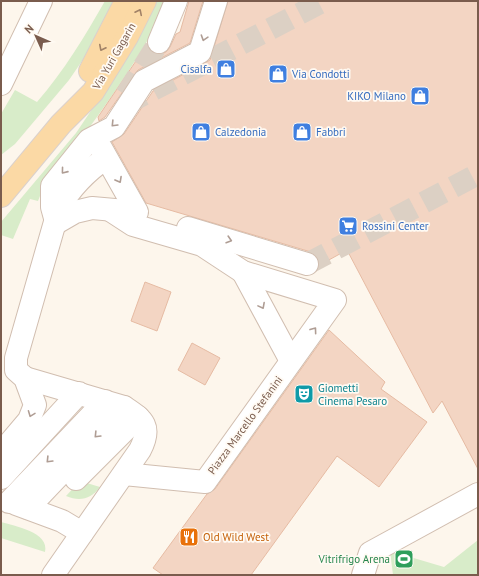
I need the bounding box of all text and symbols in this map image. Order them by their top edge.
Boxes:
one-way arrow [134,9,142,17]
north arrow [16,16,56,56]
street label: Via Yuri Gagarin [89,20,139,93]
text: N [21,21,36,36]
one-way arrow [200,34,209,41]
one-way arrow [100,44,107,52]
shop icon: Cisalfa [215,58,237,80]
place label: Cisalfa [181,62,212,76]
shop icon: Via Condotti [267,63,289,85]
place label: Via Condotti [291,67,350,81]
shop icon: KIKO Milano [409,85,431,107]
place label: KIKO Milano [347,89,406,103]
one-way arrow [111,119,119,127]
shop icon: Calzedonia [190,121,212,143]
shop icon: Fabbri [291,121,313,143]
place label: Calzedonia [215,125,266,139]
place label: Fabbri [316,125,346,139]
one-way arrow [62,166,69,173]
one-way arrow [114,176,121,183]
supermarket icon: Rossini Center [337,215,359,237]
place label: Rossini Center [362,219,429,233]
one-way arrow [225,235,232,244]
one-way arrow [257,302,264,309]
one-way arrow [309,327,316,334]
street label: Piazza Marcello Stefanini [205,373,285,477]
place label: Giometti Cinema Pesaro [318,381,387,408]
theatre icon: Giometti Cinema Pesaro [293,383,315,405]
one-way arrow [28,411,36,418]
one-way arrow [94,430,102,438]
one-way arrow [46,455,53,463]
restaurant icon: Old Wild West [178,526,200,548]
place label: Old Wild West [203,530,269,544]
sports icon: Vitrifrigo Arena [393,548,415,570]
place label: Vitrifrigo Arena [318,552,390,566]

